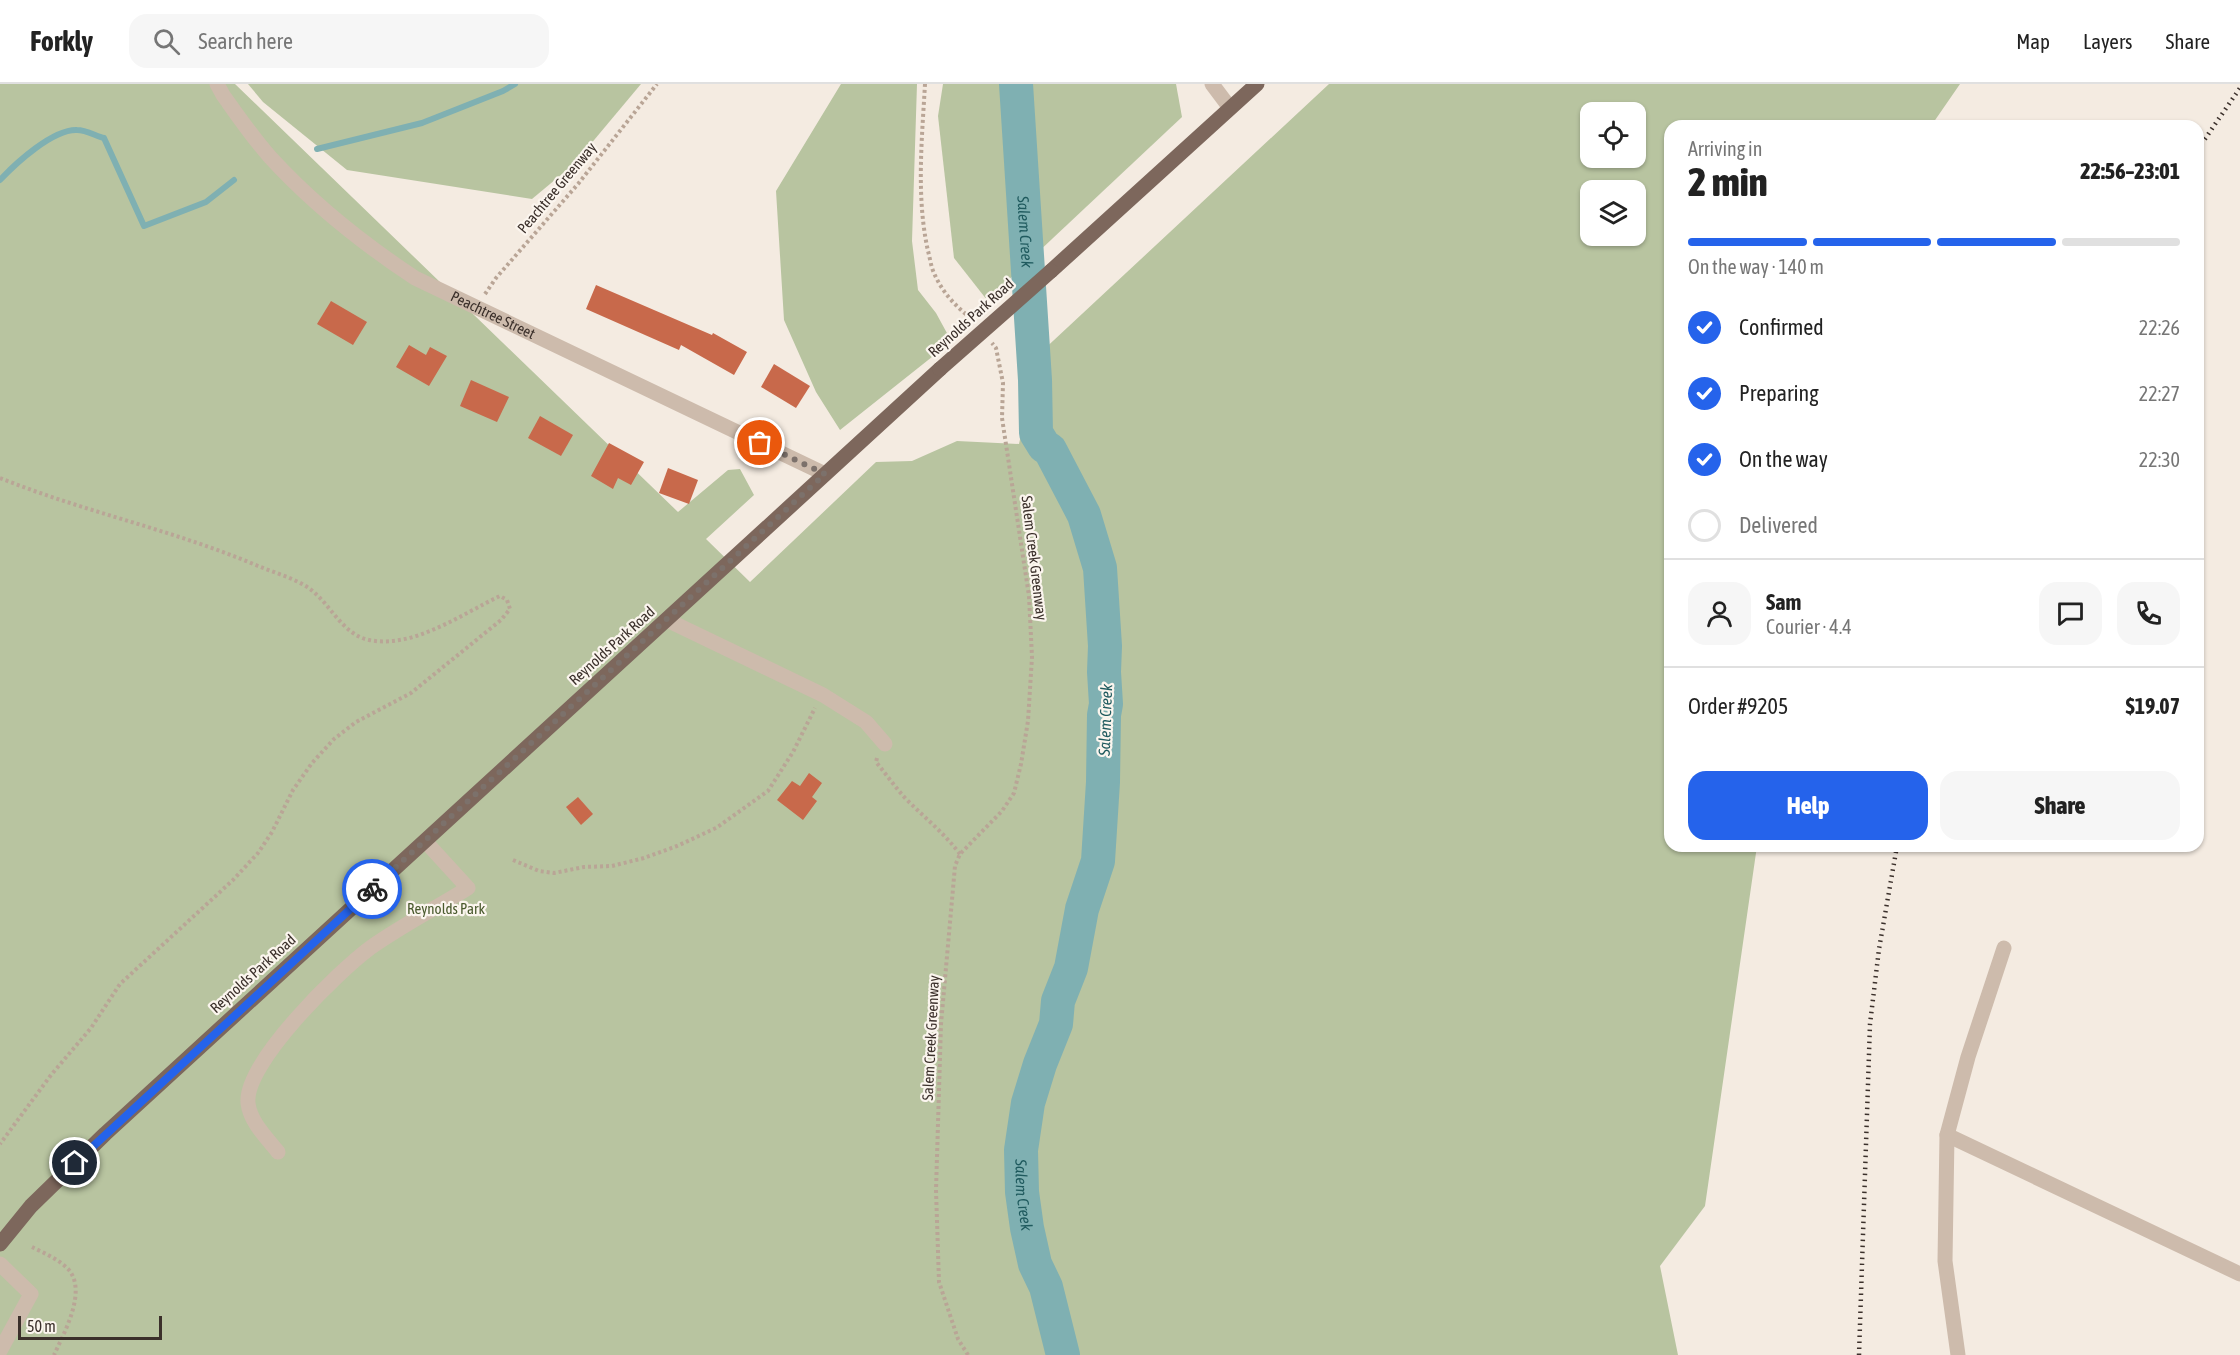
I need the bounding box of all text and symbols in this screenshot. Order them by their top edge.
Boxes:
search box [129,14,549,68]
text: Forkly [30,25,93,57]
icon: search [150,25,183,58]
text: Search here [198,28,293,54]
text: Map [2016,29,2050,53]
text: Layers [2083,29,2133,53]
text: Share [2166,29,2210,53]
map controls [1580,102,1646,246]
button: locate [1580,102,1646,168]
text: Arriving in [1688,137,1762,160]
street label: Peachtree Greenway [514,139,600,237]
text: 22:56–23:01 [2080,158,2180,184]
text: 2 min [1688,160,1768,204]
button: layers [1580,180,1646,246]
water label: Salem Creek [1014,194,1037,269]
text: On the way · 140 m [1688,255,1824,278]
street label: Reynolds Park Road [925,275,1017,360]
street label: Peachtree Street [448,287,538,342]
icon: check [1688,311,1721,344]
text: Confirmed [1739,314,1824,340]
text: 22:26 [2139,316,2180,339]
icon: check [1688,377,1721,410]
text: Preparing [1739,380,1819,406]
text: 22:27 [2139,382,2180,405]
pin [734,417,785,468]
icon: bag [743,426,776,459]
icon: check [1688,443,1721,476]
text: On the way [1739,446,1828,472]
text: 22:30 [2139,448,2180,471]
street label: Salem Creek Greenway [1018,495,1051,621]
text: Delivered [1739,512,1818,538]
button: person [1688,582,1751,645]
button: chat [2039,582,2102,645]
button: phone [2117,582,2180,645]
text: Sam [1766,589,1801,615]
street label: Reynolds Park Road [566,603,658,688]
text: Courier · 4.4 [1766,615,1852,638]
water label: Salem Creek [1095,683,1115,757]
text: Order #9205 [1688,693,1788,719]
text: $19.07 [2125,693,2180,719]
button: Help [1688,771,1928,840]
button: Share [1940,771,2180,840]
courier [342,859,402,919]
icon: bike [356,873,389,906]
park label: Reynolds Park [407,900,485,917]
street label: Reynolds Park Road [207,931,299,1016]
street label: Salem Creek Greenway [919,975,942,1101]
pin [49,1137,100,1188]
icon: home [58,1146,91,1179]
water label: Salem Creek [1012,1158,1036,1233]
scale bar [18,1313,162,1340]
text: 50 m [27,1317,56,1335]

